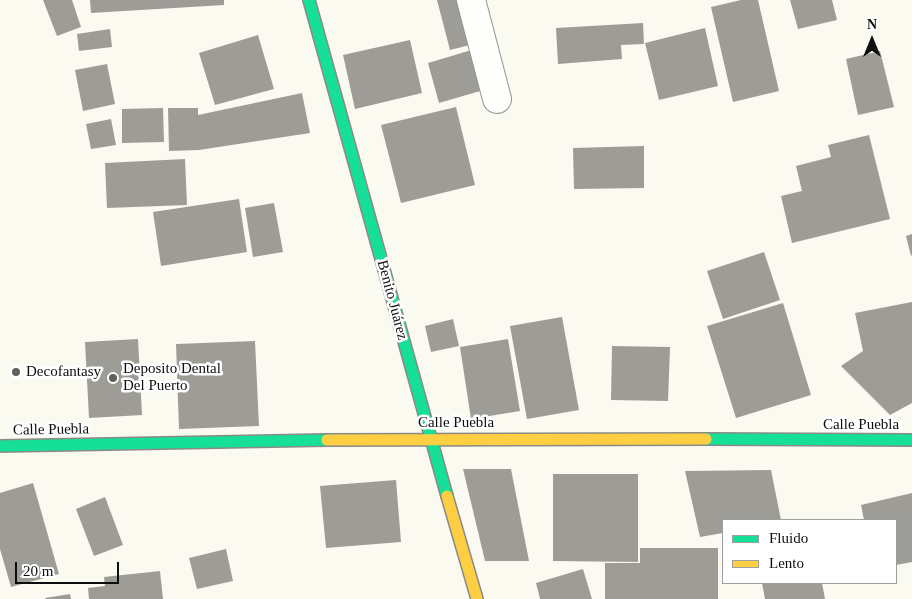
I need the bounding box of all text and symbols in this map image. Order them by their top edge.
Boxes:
north arrow [847,15,897,65]
text: N [867,17,877,32]
street label: Benito Juárez [373,258,411,342]
place label: Deposito Dental Del Puerto [123,360,221,395]
place label: Decofantasy [26,363,101,381]
marker: Decofantasy [10,366,22,378]
marker: Deposito Dental Del Puerto [107,372,119,384]
street label: Calle Puebla [418,414,494,432]
street label: Calle Puebla [823,416,899,434]
street label: Calle Puebla [13,420,89,440]
legend [722,519,897,584]
text: Fluido [769,530,808,546]
scale bar [18,552,121,584]
text: Lento [769,555,804,571]
text: 20 m [23,563,53,579]

